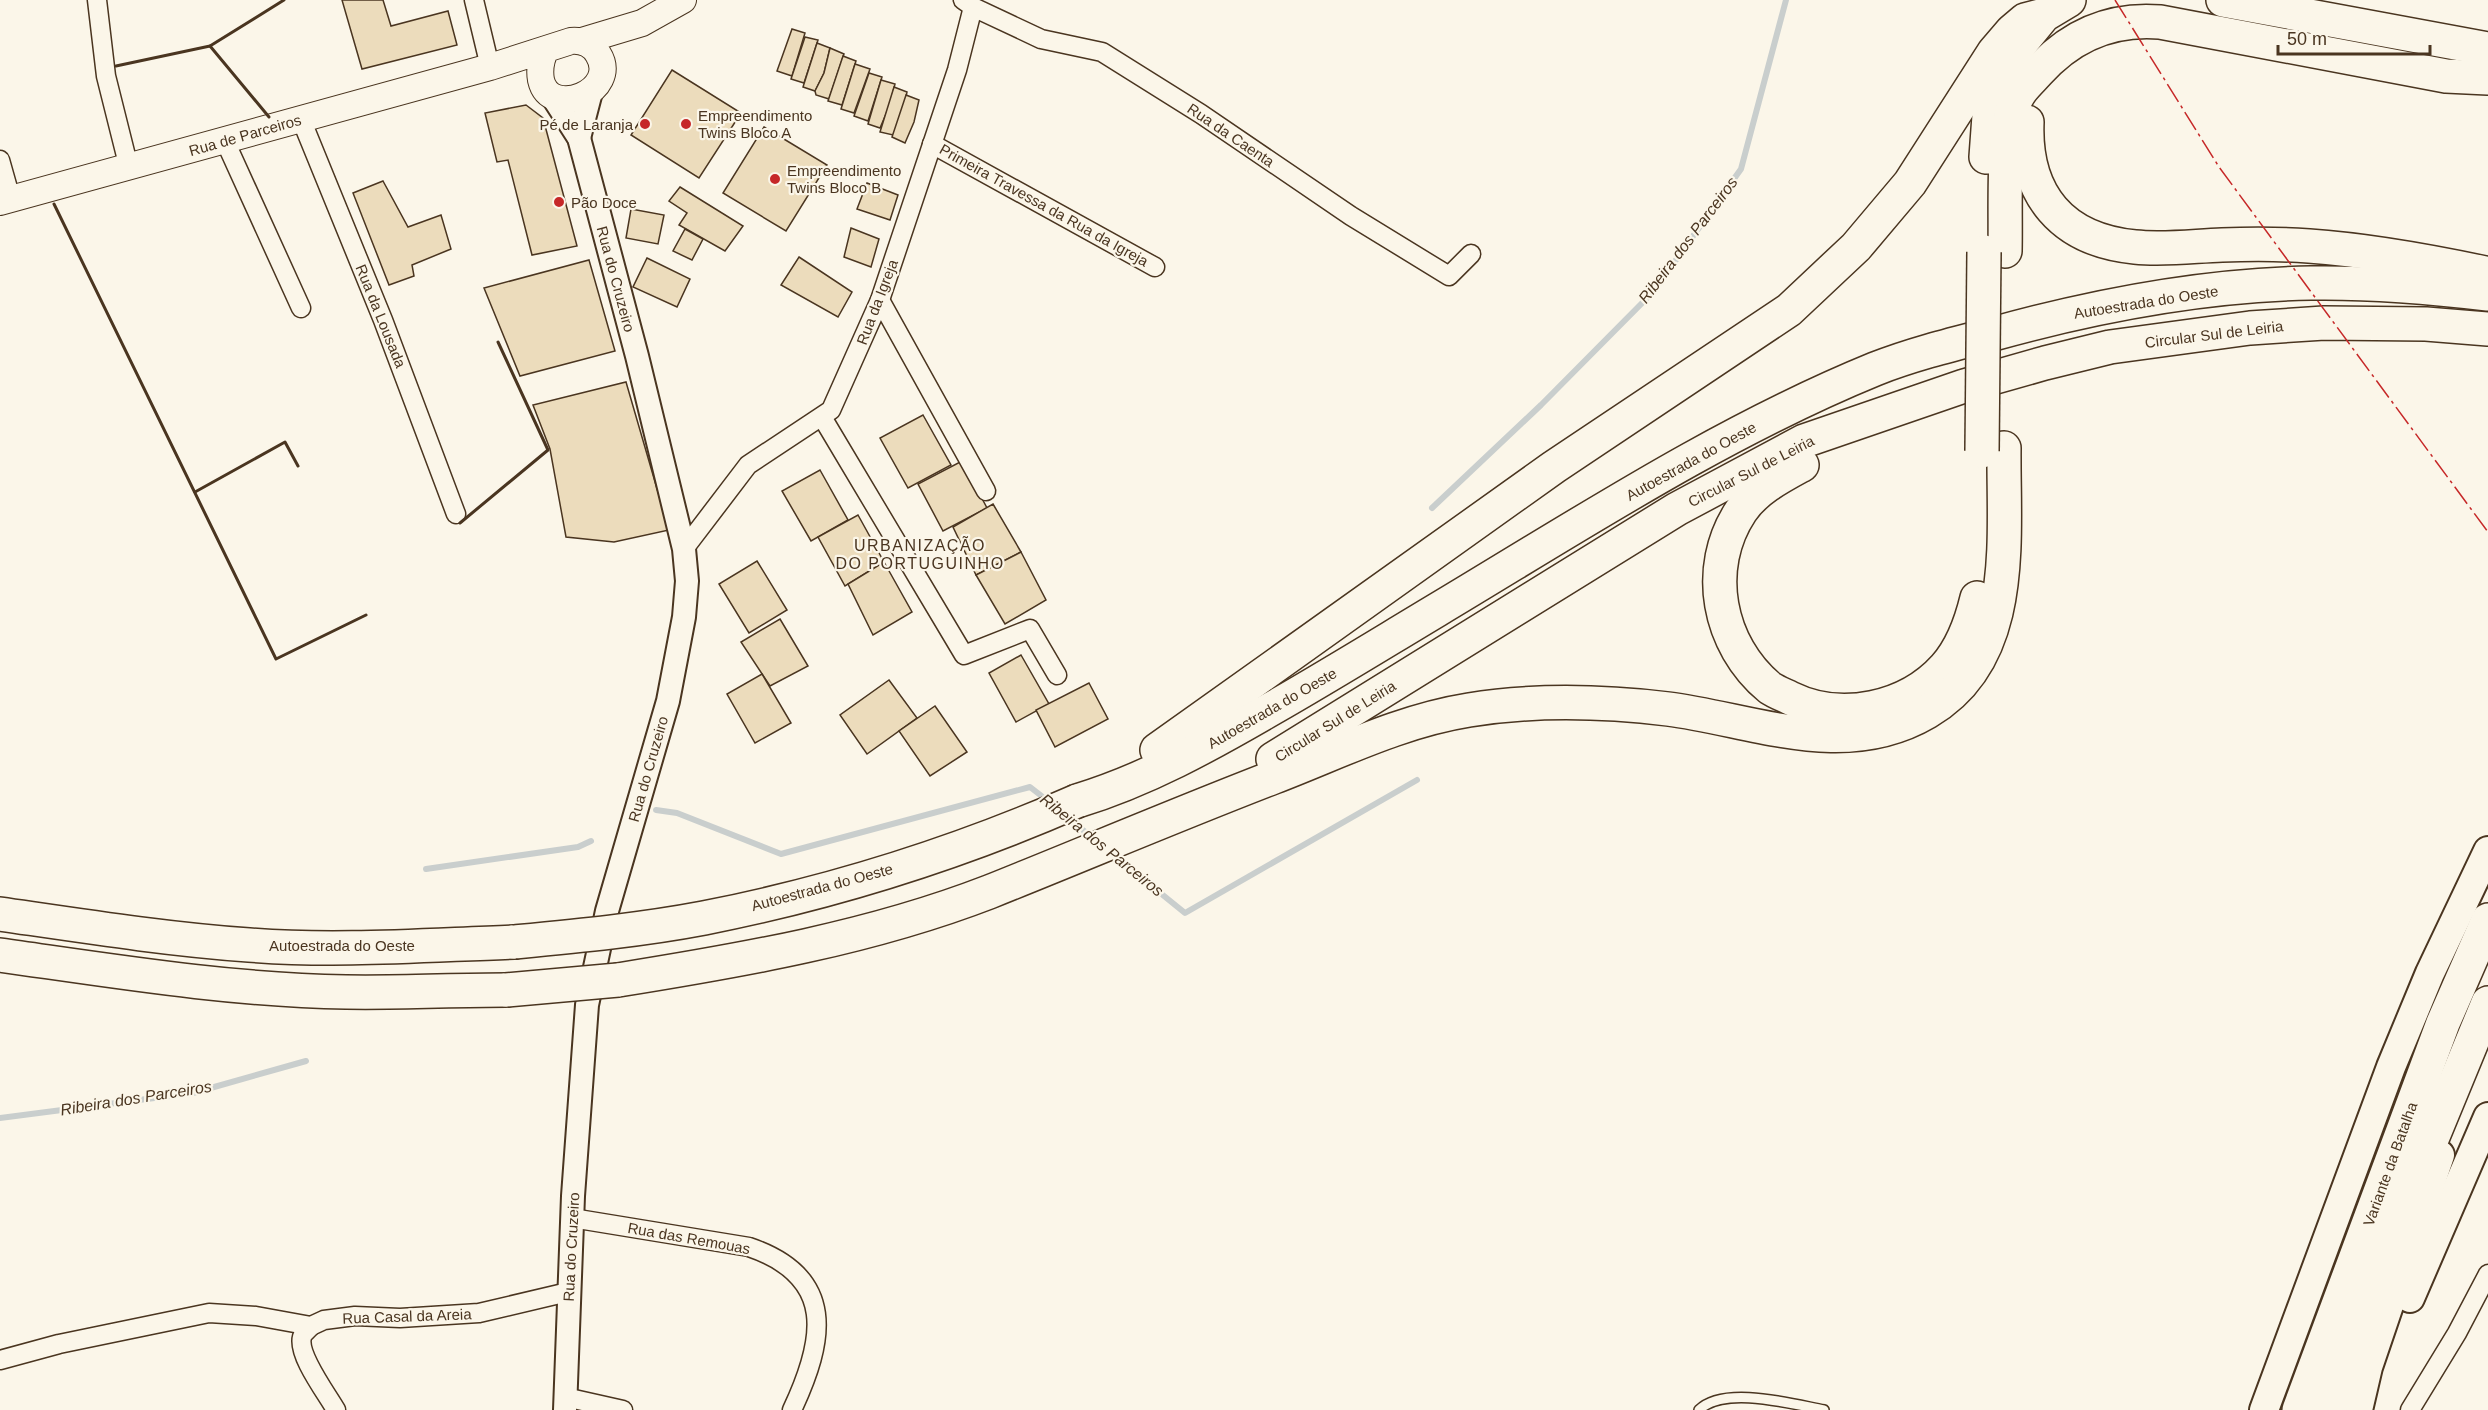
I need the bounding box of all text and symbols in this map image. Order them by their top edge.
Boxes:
scale bar [2278,18,2430,56]
text: 50 m [2287,29,2327,49]
street label: Rua da Caenta [1184,100,1278,171]
place label: Empreendimento Twins Bloco A [698,107,812,141]
street label: Rua de Parceiros [187,111,303,159]
place label: Pé de Laranja [540,116,634,133]
marker: Pé de Laranja [638,117,652,131]
marker: Empreendimento Twins Bloco A [679,117,693,131]
street label: Primeira Travessa da Rua da Igreja [937,140,1152,270]
place label: Empreendimento Twins Bloco B [787,162,901,196]
marker: Empreendimento Twins Bloco B [768,172,782,186]
water label: Ribeira dos Parceiros [1635,174,1741,306]
place label: Pão Doce [571,194,637,211]
marker: Pão Doce [552,195,566,209]
street label: Rua do Cruzeiro [594,224,638,334]
street label: Rua da Igreja [853,256,901,347]
street label: Rua da Lousada [352,262,410,371]
street label: Autoestrada do Oeste [2073,282,2219,322]
street label: Circular Sul de Leiria [2144,317,2285,351]
street label: Autoestrada do Oeste [1623,418,1759,504]
street label: Circular Sul de Leiria [1685,432,1817,510]
district label: URBANIZAÇÃO DO PORTUGUINHO [835,535,1005,572]
street label: Autoestrada do Oeste [1205,664,1339,752]
street label: Circular Sul de Leiria [1271,677,1399,765]
street label: Rua do Cruzeiro [625,714,671,824]
water label: Ribeira dos Parceiros [1037,790,1167,900]
street label: Autoestrada do Oeste [749,860,895,914]
street label: Autoestrada do Oeste [269,937,415,954]
water label: Ribeira dos Parceiros [59,1078,213,1118]
street label: Variante da Batalha [2360,1099,2421,1228]
street label: Rua do Cruzeiro [560,1192,582,1302]
street label: Rua das Remouas [626,1219,752,1257]
street label: Rua Casal da Areia [342,1305,473,1327]

